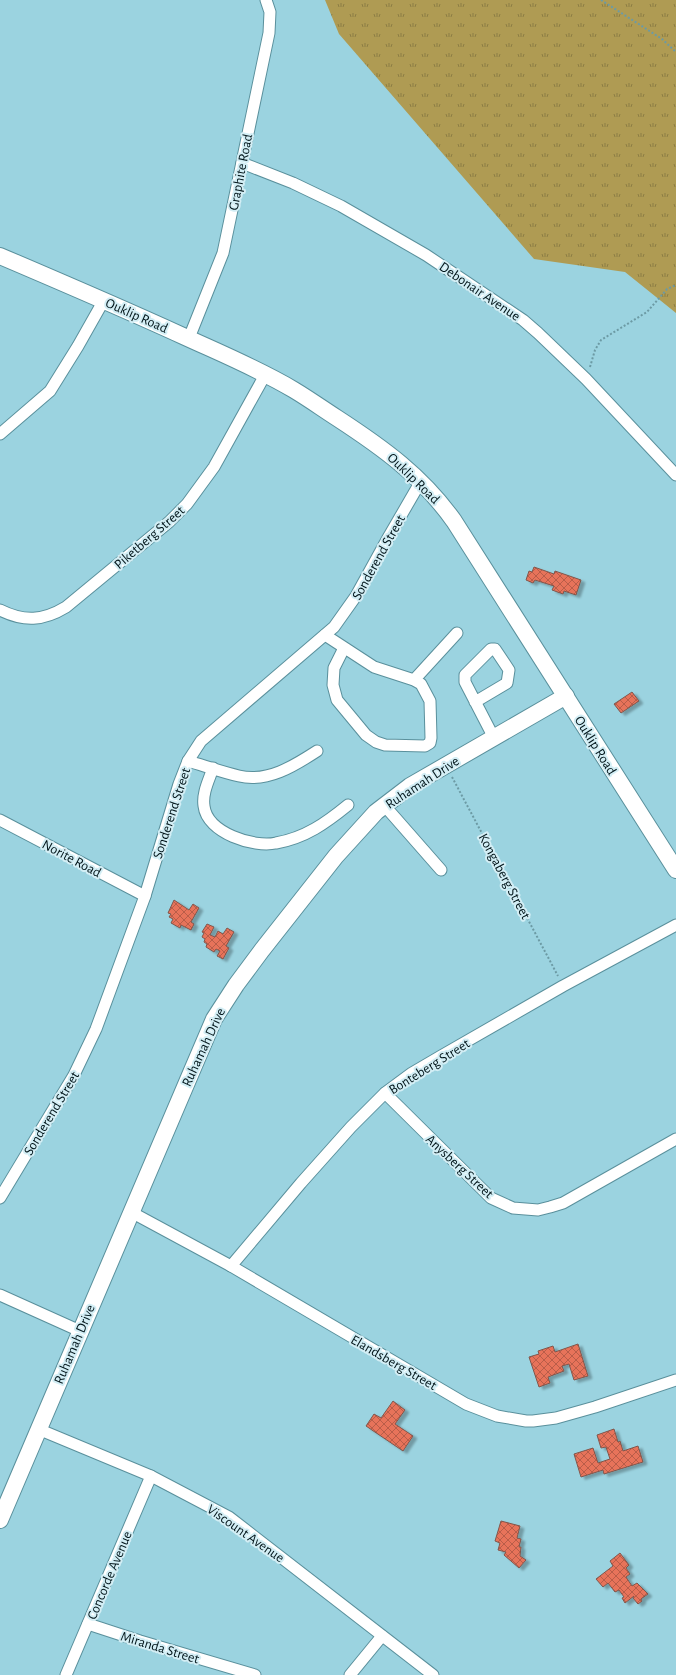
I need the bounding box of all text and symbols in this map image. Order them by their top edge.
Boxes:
street label: Graphite Road [227,133,255,212]
street label: Debonair Avenue [436,260,522,324]
street label: Ouklip Road [103,296,170,336]
street label: Ouklip Road [385,451,442,507]
street label: Piketberg Street [112,503,188,572]
street label: Sonderend Street [350,512,408,602]
street label: Ouklip Road [572,714,619,777]
street label: Ruhamah Drive [383,754,462,812]
street label: Sonderend Street [151,766,193,861]
street label: Kongaberg Street [476,831,533,922]
street label: Norite Road [40,837,103,880]
street label: Ruhamah Drive [180,1006,228,1089]
street label: Bonteberg Street [387,1036,473,1097]
street label: Sonderend Street [21,1069,83,1158]
street label: Anysberg Street [423,1132,496,1202]
street label: Ruhamah Drive [52,1303,98,1386]
street label: Elandsberg Street [348,1333,439,1393]
street label: Viscount Avenue [204,1502,287,1566]
street label: Concorde Avenue [85,1529,135,1622]
street label: Miranda Street [119,1629,201,1667]

